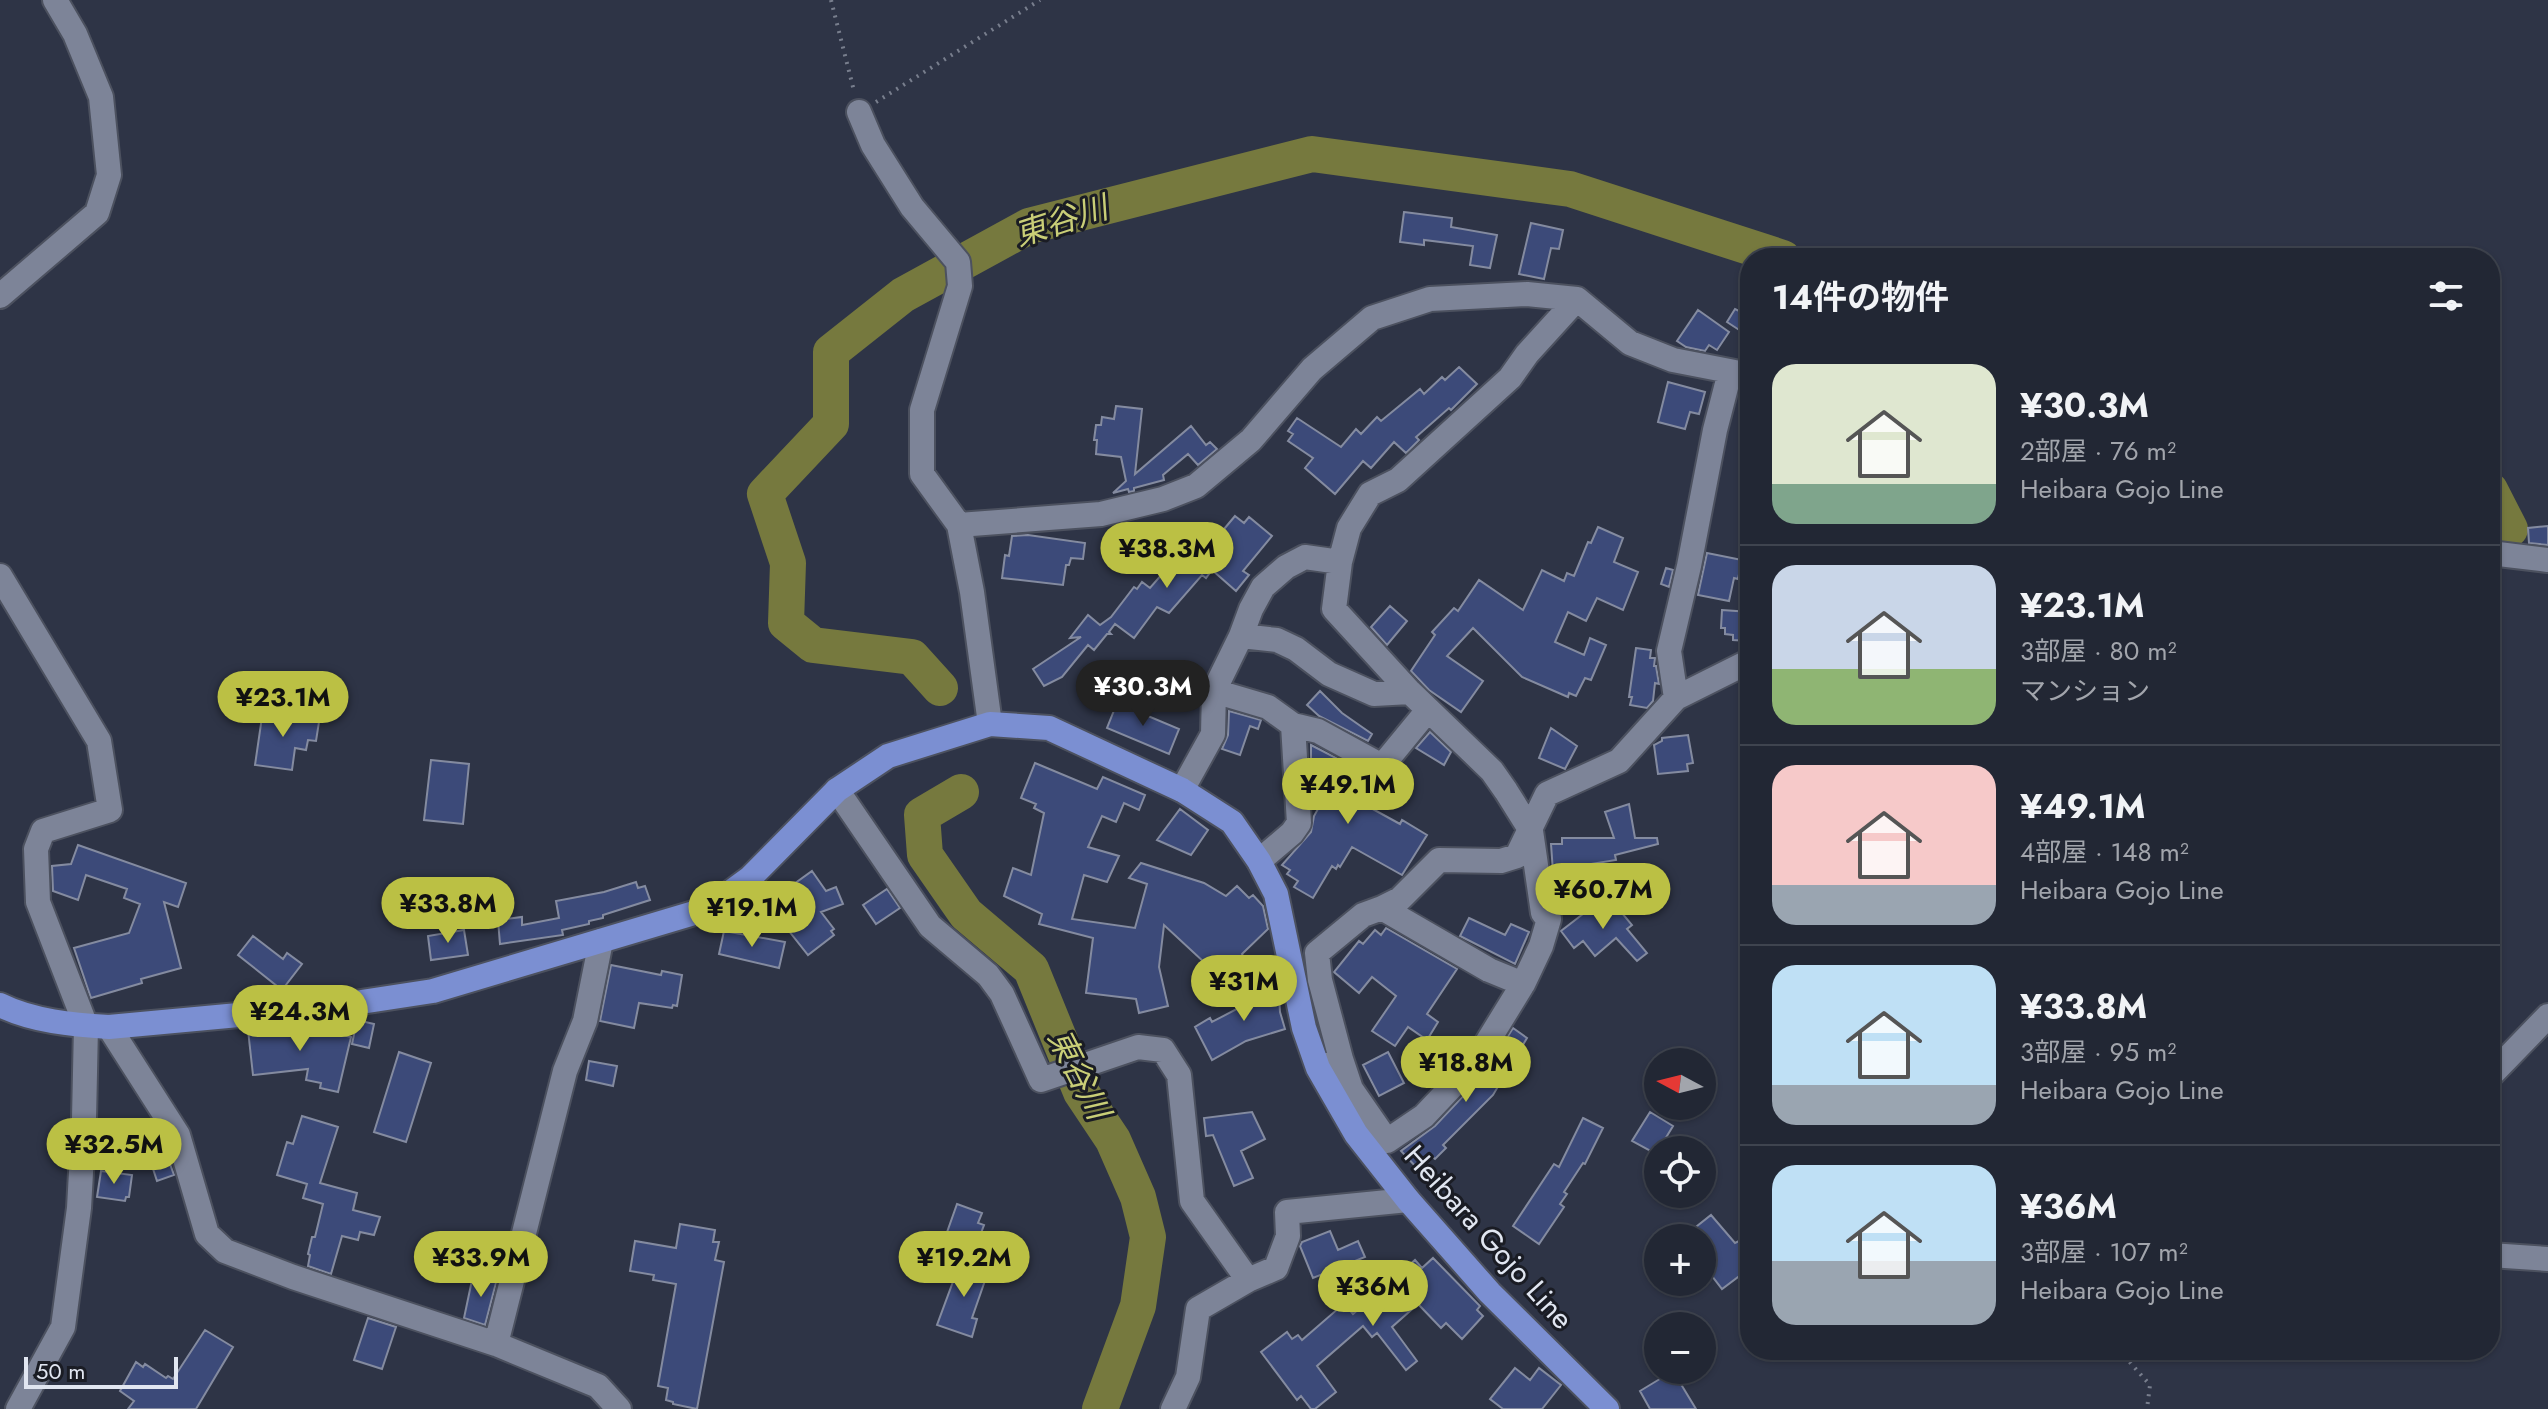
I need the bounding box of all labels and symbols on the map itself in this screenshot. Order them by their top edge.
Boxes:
water label: 東谷川 [1008,183,1117,258]
pin: ¥38.3M [1102,522,1232,590]
pin: ¥30.3M [1078,660,1208,728]
pin: ¥23.1M [218,671,348,739]
pin: ¥49.1M [1283,758,1413,826]
pin: ¥60.7M [1538,863,1668,931]
pin: ¥33.8M [383,877,513,945]
pin: ¥19.1M [687,881,817,949]
pin: ¥31M [1197,955,1291,1023]
pin: ¥24.3M [235,985,365,1053]
water label: 東谷川 [1037,1021,1123,1130]
pin: ¥18.8M [1401,1036,1531,1104]
north arrow [1644,1048,1716,1120]
pin: ¥32.5M [49,1118,179,1186]
street label: Heibara Gojo Line [1394,1135,1584,1339]
pin: ¥33.9M [416,1231,546,1299]
pin: ¥19.2M [899,1231,1029,1299]
pin: ¥36M [1326,1260,1420,1328]
scale bar [24,1353,178,1389]

